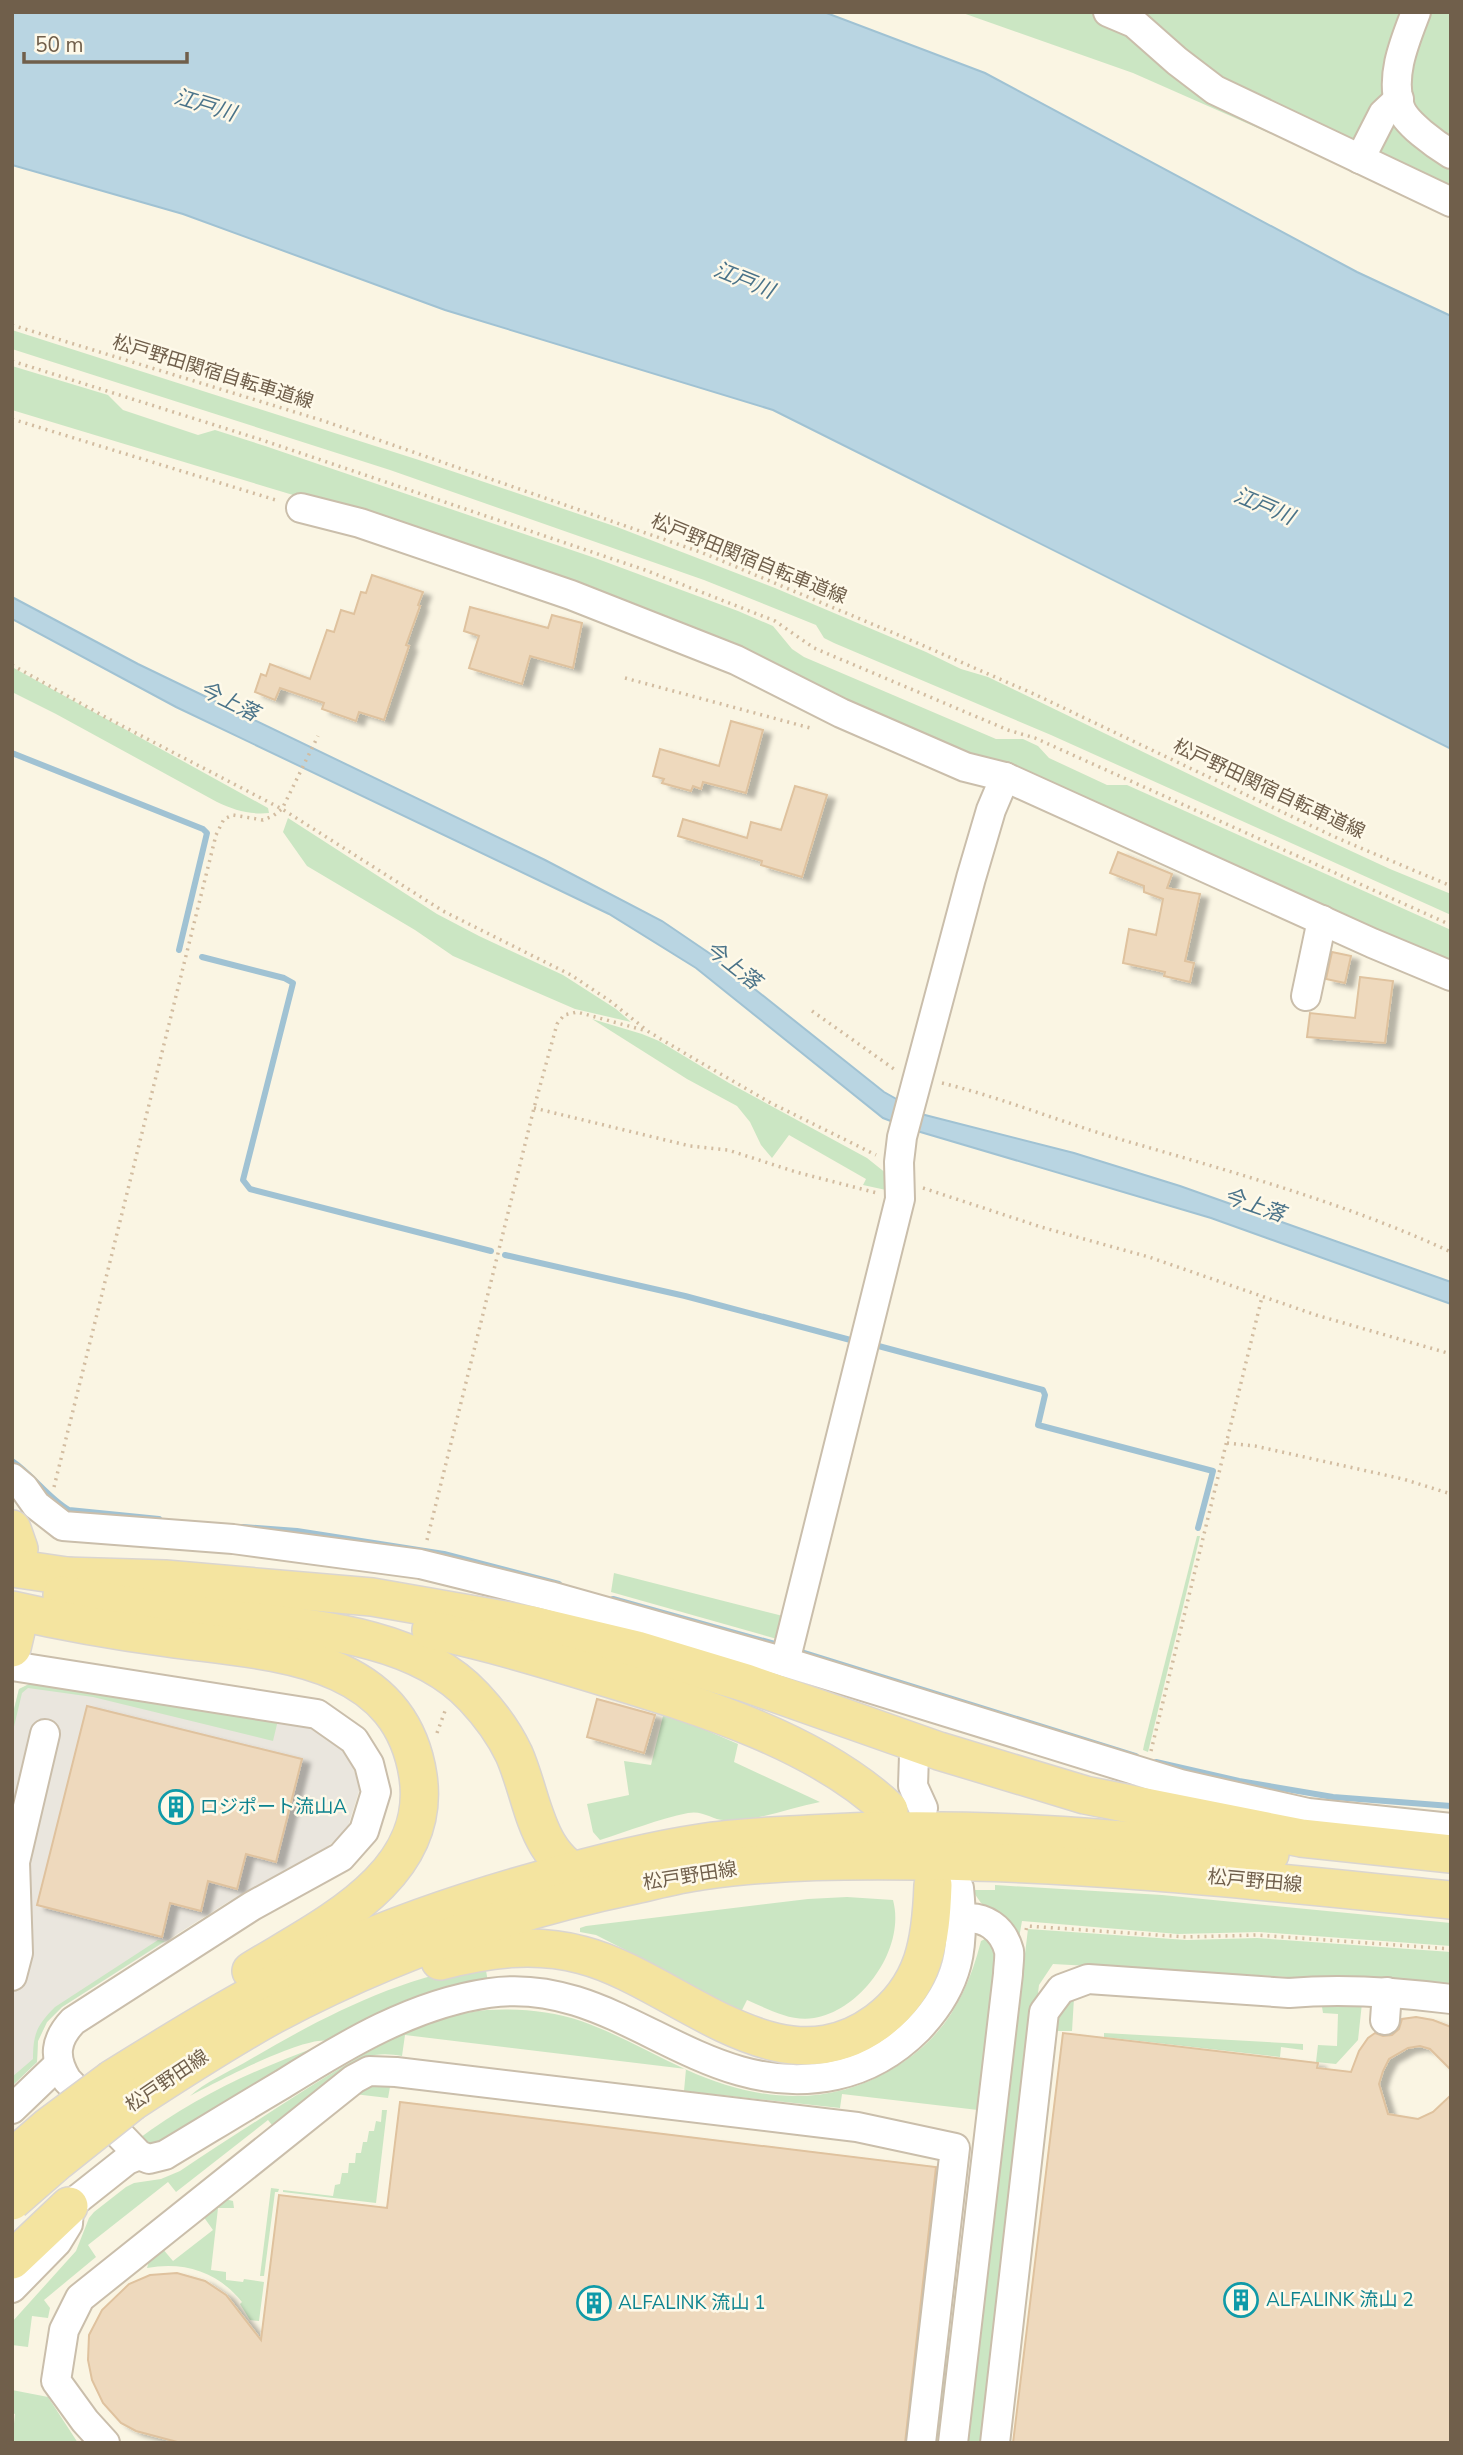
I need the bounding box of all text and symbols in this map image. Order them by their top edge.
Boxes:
scale bar [24,21,187,65]
text: 50 m [35,31,84,59]
water label: 江戸川 [171,82,241,128]
water label: 江戸川 [710,255,780,306]
street label: 松戸野田関宿自転車道線 [109,329,317,415]
water label: 江戸川 [1230,481,1300,532]
street label: 松戸野田関宿自転車道線 [647,508,851,610]
water label: 今上落 [195,675,266,729]
street label: 松戸野田関宿自転車道線 [1169,733,1369,845]
water label: 今上落 [700,935,769,997]
water label: 今上落 [1220,1182,1291,1229]
building icon: ロジポート流山A [157,1788,195,1826]
place label: ロジポート流山A [200,1794,347,1820]
street label: 松戸野田線 [641,1856,739,1896]
street label: 松戸野田線 [1207,1864,1303,1898]
street label: 松戸野田線 [120,2044,214,2118]
building icon: ALFALINK 流山 2 [1222,2281,1260,2319]
building icon: ALFALINK 流山 1 [575,2284,613,2322]
place label: ALFALINK 流山 2 [1266,2287,1414,2313]
place label: ALFALINK 流山 1 [618,2290,766,2316]

